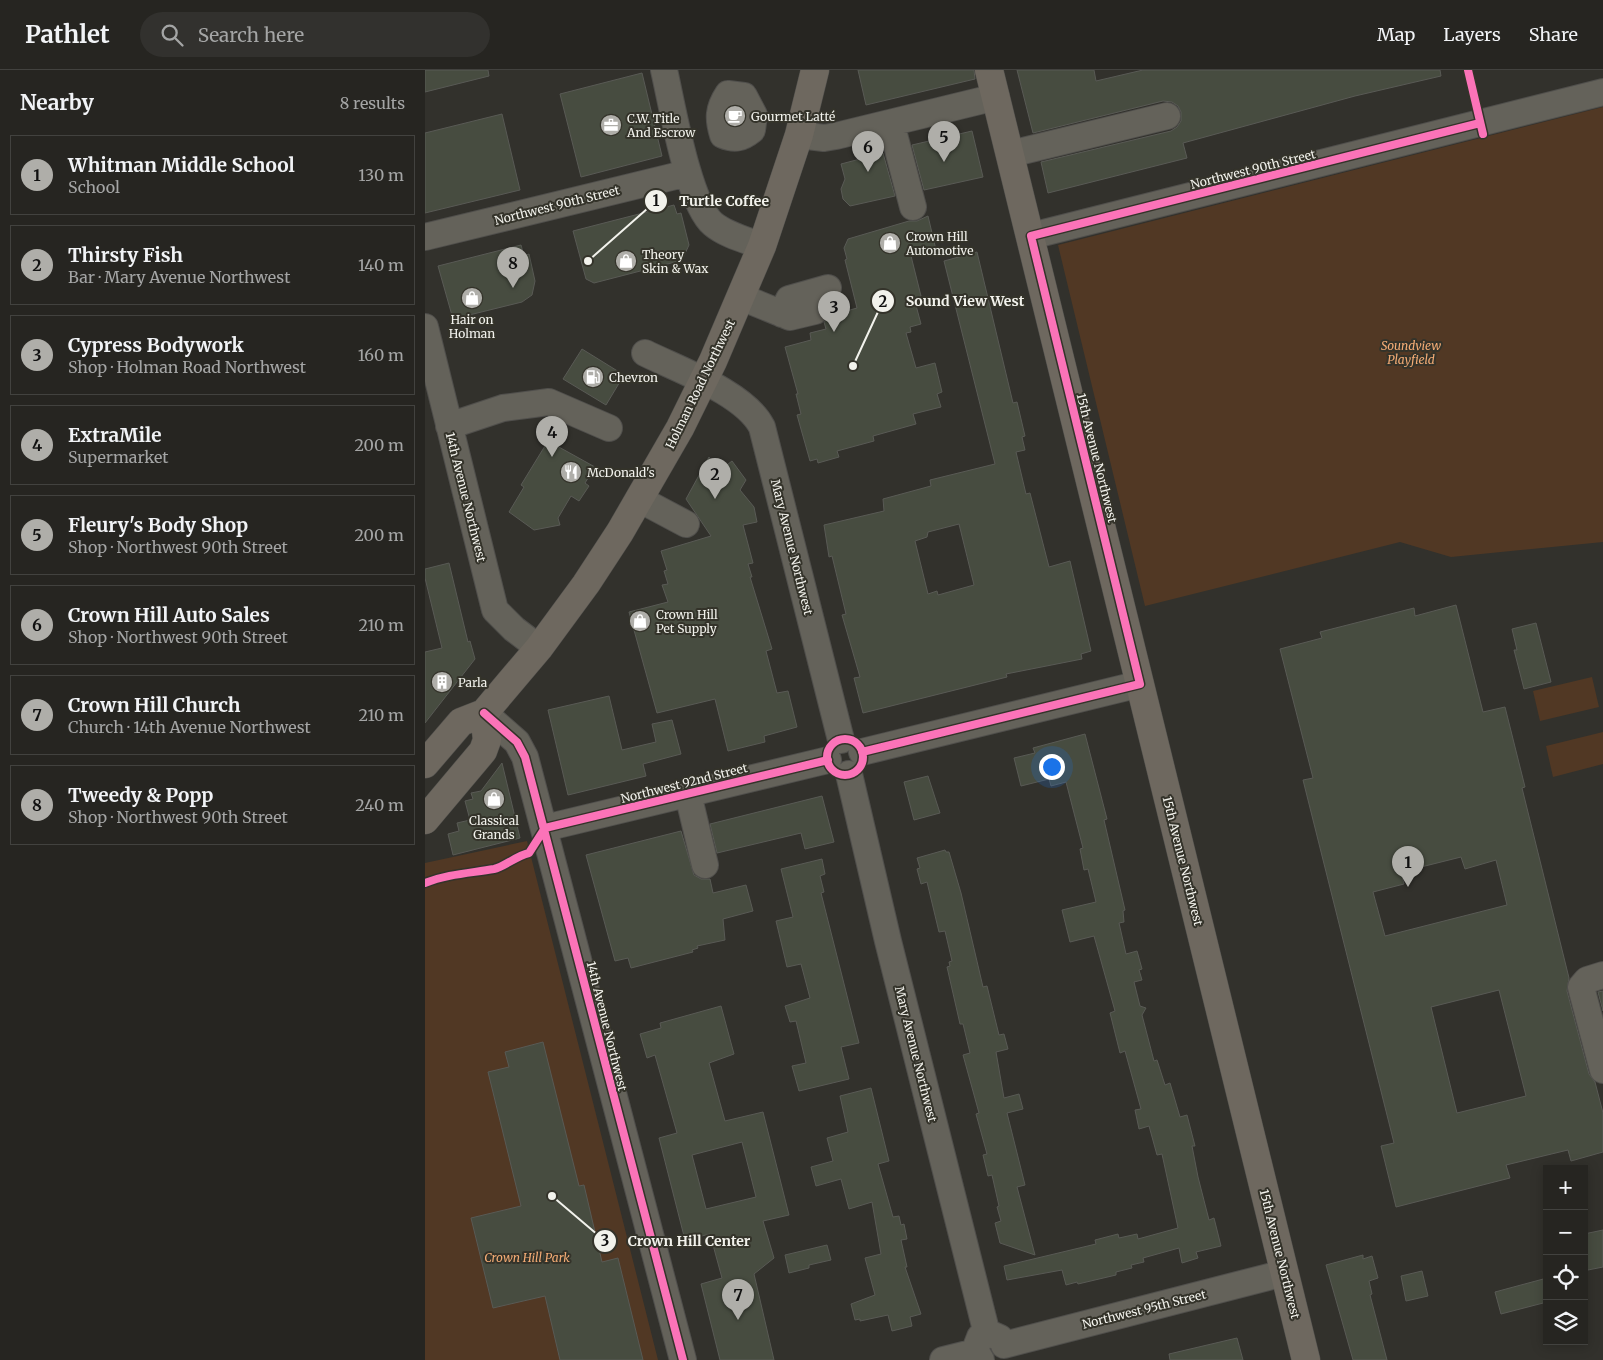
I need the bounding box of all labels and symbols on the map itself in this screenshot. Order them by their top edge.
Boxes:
cafe icon: Gourmet Latté [723,104,747,128]
place label: Gourmet Latté [751,109,835,124]
place label: C.W. Title And Escrow [626,111,696,140]
office icon: C.W. Title And Escrow [599,113,623,137]
pin: 5 [928,121,960,162]
pin: 6 [852,131,884,172]
street label: Northwest 90th Street [1189,146,1317,192]
street label: Northwest 90th Street [493,182,621,228]
callout: Turtle Coffee [644,186,779,215]
text: 1 [653,191,660,210]
text: Turtle Coffee [679,192,770,210]
place label: Crown Hill Automotive [905,229,973,258]
shop icon: Crown Hill Automotive [878,231,902,255]
pin: 8 [497,247,529,288]
place label: Theory Skin & Wax [642,247,709,276]
shop icon: Theory Skin & Wax [614,249,638,273]
shop icon: Hair on Holman [460,286,484,310]
callout: Sound View West [871,287,1035,316]
pin: 3 [818,291,850,332]
text: 2 [879,292,888,311]
text: Sound View West [906,292,1025,310]
place label: Hair on Holman [449,312,495,341]
street label: Holman Road Northwest [662,317,738,451]
park label: Soundview Playfield [1381,338,1441,367]
fuel station icon: Chevron [581,365,605,389]
place label: Chevron [609,370,658,385]
street label: 15th Avenue Northwest [1074,392,1120,525]
pin: 4 [536,416,568,457]
street label: 14th Avenue Northwest [443,431,489,564]
pin: 2 [699,458,731,499]
restaurant icon: McDonald's [559,460,583,484]
place label: McDonald's [587,465,655,480]
street label: Mary Avenue Northwest [768,477,816,617]
place label: Crown Hill Pet Supply [656,607,718,636]
shop icon: Crown Hill Pet Supply [628,609,652,633]
building icon: Parla [430,670,454,694]
place label: Parla [458,675,488,690]
your location [1039,754,1065,780]
street label: Northwest 92nd Street [619,760,749,806]
shop icon: Classical Grands [482,787,506,811]
street label: 15th Avenue Northwest [1160,795,1206,928]
place label: Classical Grands [469,813,519,842]
pin: 1 [1392,846,1424,887]
street label: 14th Avenue Northwest [584,960,630,1093]
street label: Mary Avenue Northwest [892,984,940,1124]
street label: 15th Avenue Northwest [1257,1188,1303,1321]
callout: Crown Hill Center [593,1226,760,1255]
text: 3 [601,1231,609,1250]
text: Crown Hill Center [628,1232,751,1250]
park label: Crown Hill Park [484,1250,570,1265]
pin: 7 [722,1279,754,1320]
street label: Northwest 95th Street [1081,1286,1208,1332]

